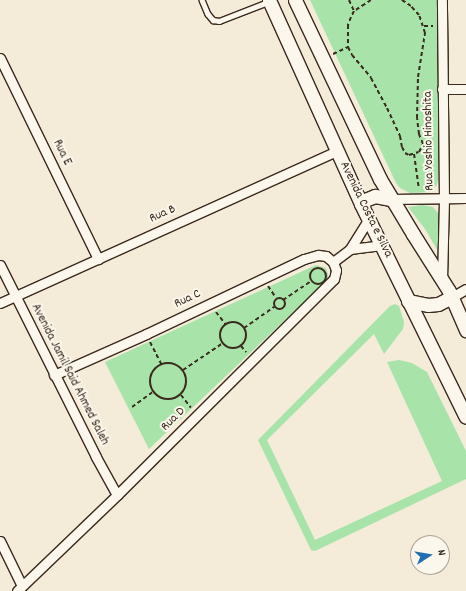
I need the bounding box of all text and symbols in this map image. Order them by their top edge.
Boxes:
street label: Rua Yoshio Hinoshita [421,91,439,191]
street label: Rua E [48,137,74,169]
street label: Avenida Costa e Silva [335,159,395,261]
street label: Rua B [147,202,179,228]
street label: Rua C [172,287,204,313]
street label: Avenida Jamil Said Ahmed Saleh [26,302,112,448]
street label: Rua D [159,405,189,435]
north arrow [410,535,450,575]
text: N [432,548,449,557]

